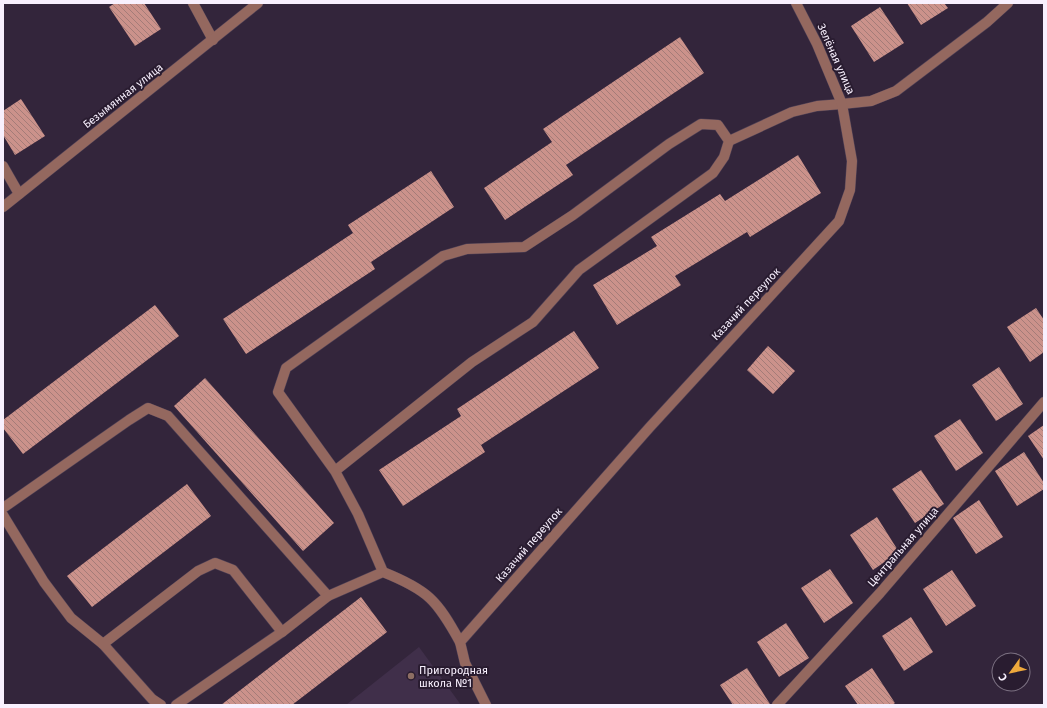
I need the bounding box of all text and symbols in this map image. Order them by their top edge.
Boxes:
street label: Зелёная улица [815,22,857,96]
street label: Безымянная улица [80,61,166,131]
street label: Казачий переулок [709,265,783,343]
street label: Центральная улица [865,504,941,590]
street label: Казачий переулок [493,505,565,585]
north arrow [991,652,1031,692]
place label: Пригородная школа №1 [419,664,488,690]
text: С [995,670,1010,683]
marker: Пригородная школа №1 [406,671,416,681]

